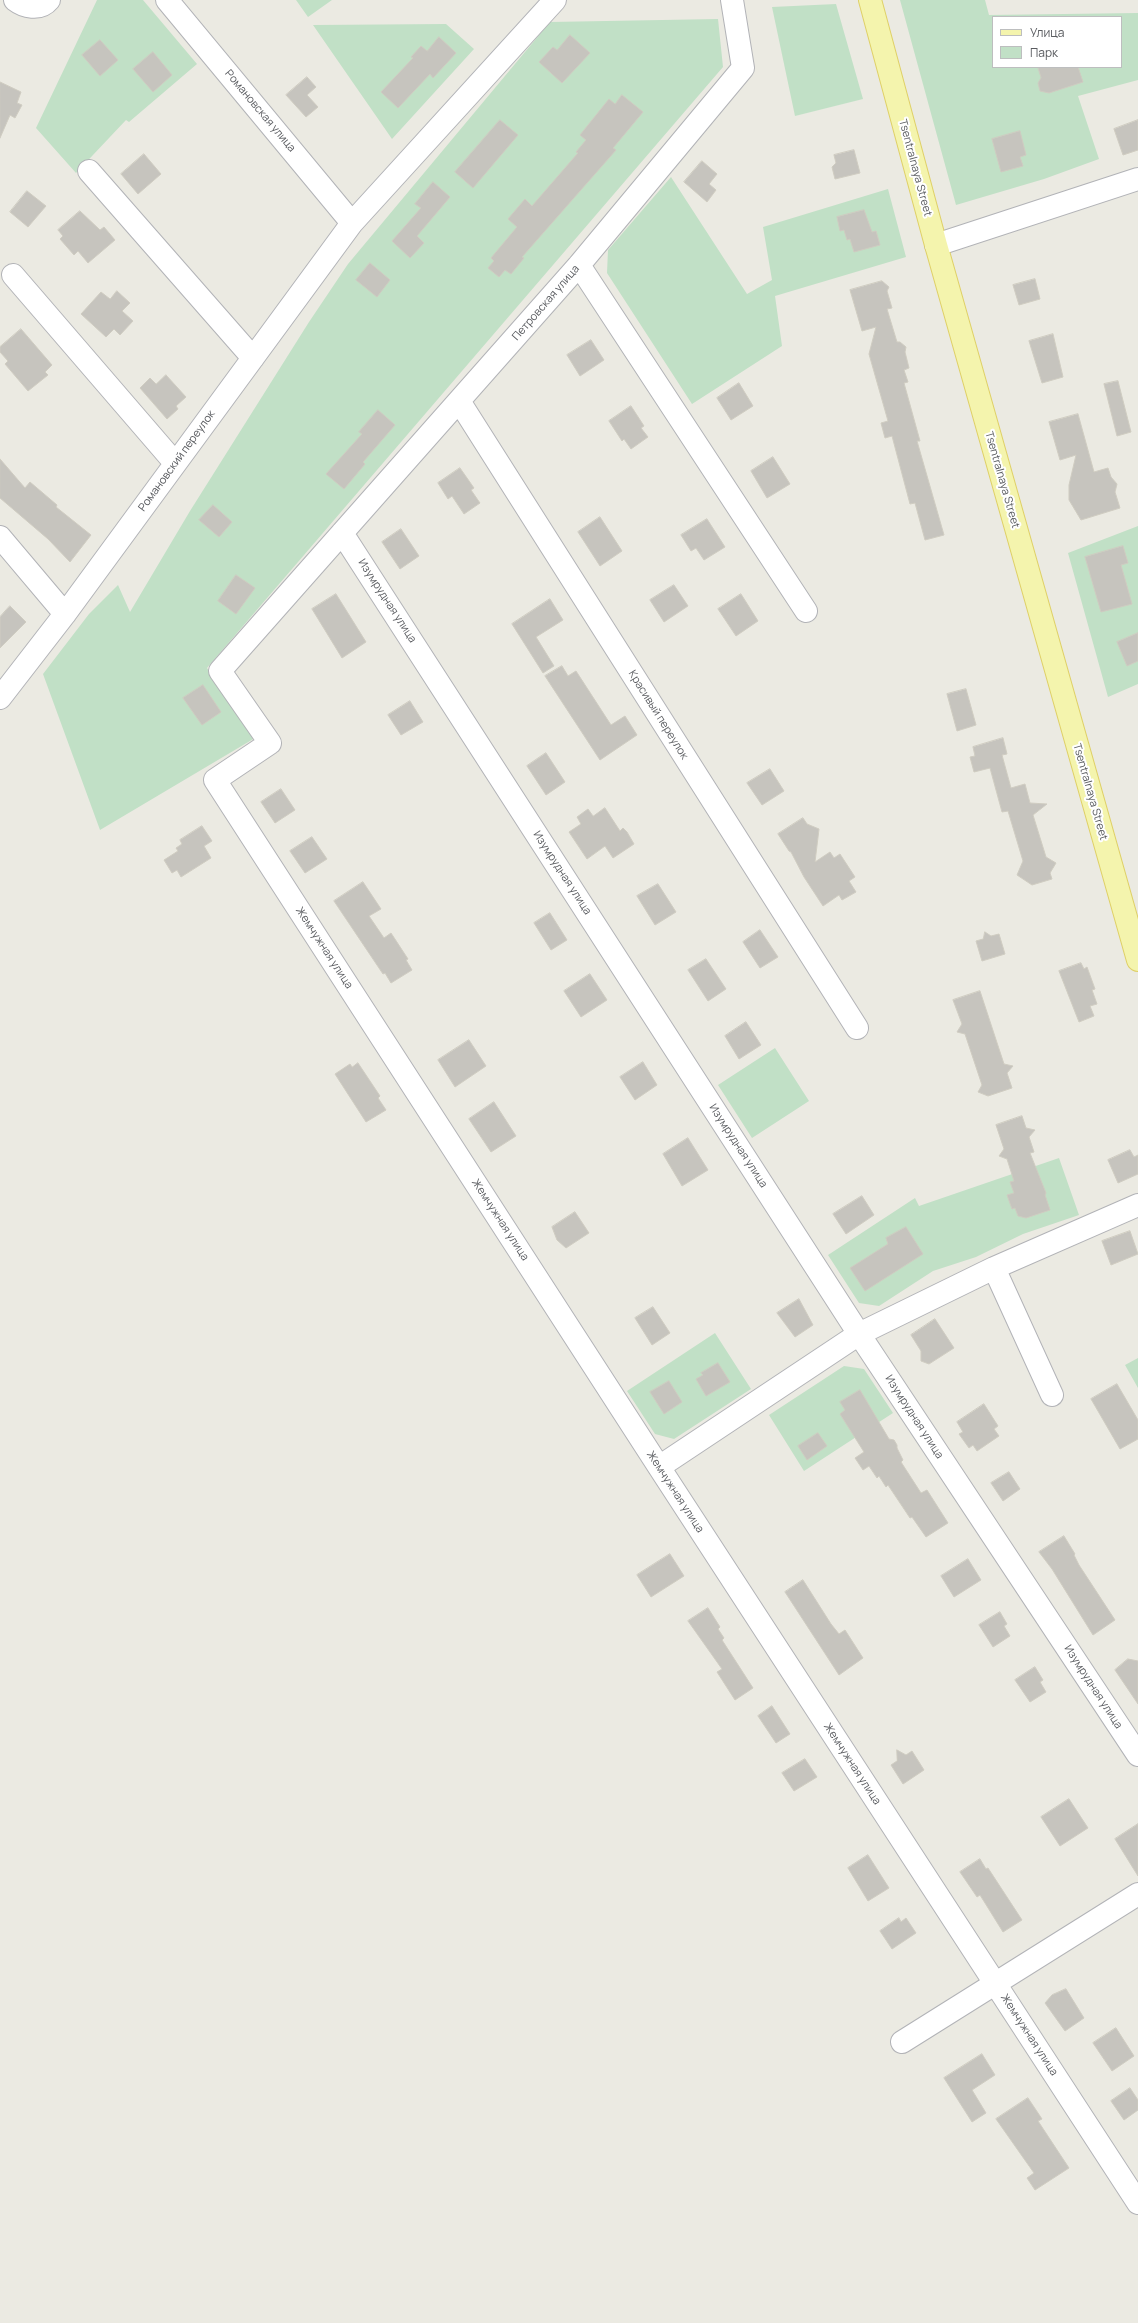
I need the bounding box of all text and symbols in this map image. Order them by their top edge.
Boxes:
legend [992,16,1122,68]
text: Улица [1030,24,1064,41]
text: Парк [1030,44,1058,61]
street label: Романовская улица [222,67,298,155]
street label: Tsentralnaya Street [896,118,934,218]
street label: Петровская улица [510,263,582,343]
street label: Романовский переулок [136,408,218,514]
street label: Tsentralnaya Street [982,430,1022,530]
street label: Изумрудная улица [355,557,419,645]
street label: Красивый переулок [625,668,691,762]
street label: Tsentralnaya Street [1070,742,1110,842]
street label: Изумрудная улица [530,829,594,917]
street label: Жемчужная улица [293,905,355,991]
street label: Изумрудная улица [706,1102,770,1190]
street label: Жемчужная улица [469,1177,531,1263]
street label: Изумрудная улица [882,1373,946,1461]
street label: Жемчужная улица [644,1449,706,1535]
street label: Изумрудная улица [1061,1643,1125,1731]
street label: Жемчужная улица [821,1721,883,1807]
street label: Жемчужная улица [998,1992,1060,2078]

